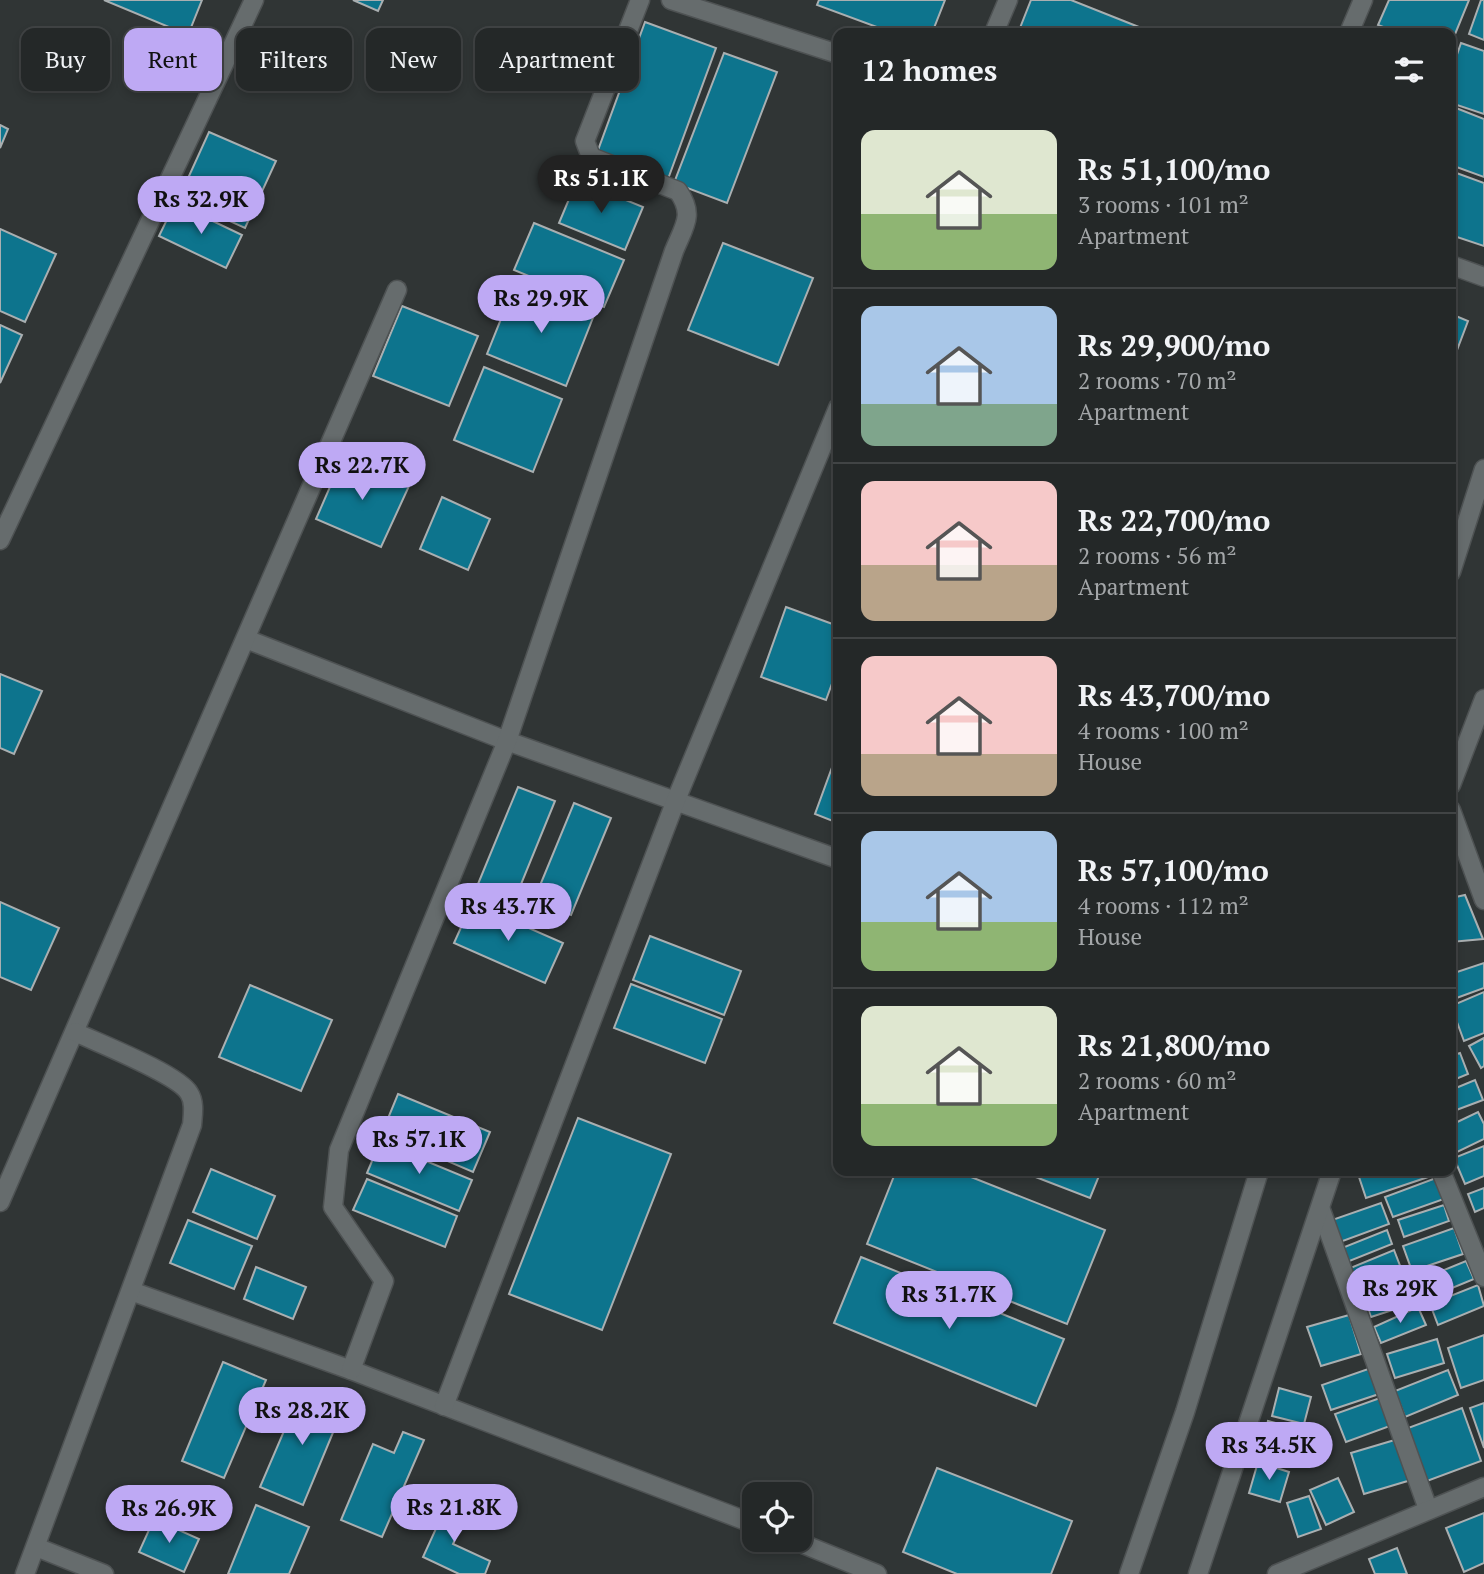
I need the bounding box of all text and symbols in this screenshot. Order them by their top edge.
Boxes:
chip: Buy [21,28,110,91]
chip: Rent [124,28,222,91]
chip: Filters [236,28,352,91]
chip: New [366,28,461,91]
chip: Apartment [475,28,639,91]
text: 12 homes [861,50,997,90]
icon: filters [1390,51,1428,89]
text: Rs 51,100/mo [1078,149,1270,189]
pin: Rs 51.1K [529,156,673,215]
icon: home [917,158,1001,242]
text: Rs 51.1K [554,162,648,193]
pin: Rs 32.9K [129,176,273,236]
text: Rs 32.9K [154,183,248,214]
text: 3 rooms · 101 m² [1078,189,1249,220]
text: Apartment [1078,220,1189,251]
pin: Rs 29.9K [469,276,613,335]
text: Rs 29.9K [494,282,588,313]
text: Rs 29,900/mo [1078,325,1270,365]
icon: home [917,334,1001,418]
text: 2 rooms · 70 m² [1078,365,1237,396]
text: Apartment [1078,396,1189,427]
pin: Rs 22.7K [290,442,434,502]
text: Rs 22.7K [315,449,409,480]
text: Rs 22,700/mo [1078,500,1270,540]
icon: home [917,509,1001,593]
text: 2 rooms · 56 m² [1078,540,1237,571]
text: Apartment [1078,571,1189,602]
text: Rs 43,700/mo [1078,675,1270,715]
icon: home [917,684,1001,768]
text: 4 rooms · 100 m² [1078,715,1249,746]
text: House [1078,746,1142,777]
text: Rs 57,100/mo [1078,850,1269,890]
icon: home [917,859,1001,943]
pin: Rs 43.7K [436,884,580,943]
text: Rs 43.7K [461,890,555,921]
text: 4 rooms · 112 m² [1078,890,1249,921]
text: House [1078,921,1142,952]
text: Rs 21,800/mo [1078,1025,1270,1065]
icon: home [917,1034,1001,1118]
text: 2 rooms · 60 m² [1078,1065,1237,1096]
text: Apartment [1078,1096,1189,1127]
pin: Rs 57.1K [347,1116,491,1176]
text: Rs 57.1K [372,1123,466,1154]
pin: Rs 29K [1343,1266,1457,1325]
pin: Rs 31.7K [877,1272,1021,1331]
text: Rs 29K [1363,1272,1437,1303]
text: Rs 31.7K [902,1278,996,1309]
pin: Rs 28.2K [230,1388,374,1447]
text: Rs 28.2K [255,1394,349,1425]
pin: Rs 34.5K [1197,1422,1341,1482]
text: Rs 34.5K [1222,1429,1316,1460]
map controls [742,1482,812,1552]
button: locate [742,1482,812,1552]
pin: Rs 21.8K [382,1484,526,1544]
pin: Rs 26.9K [97,1486,241,1545]
text: Rs 21.8K [407,1491,501,1522]
text: Rs 26.9K [122,1492,216,1523]

